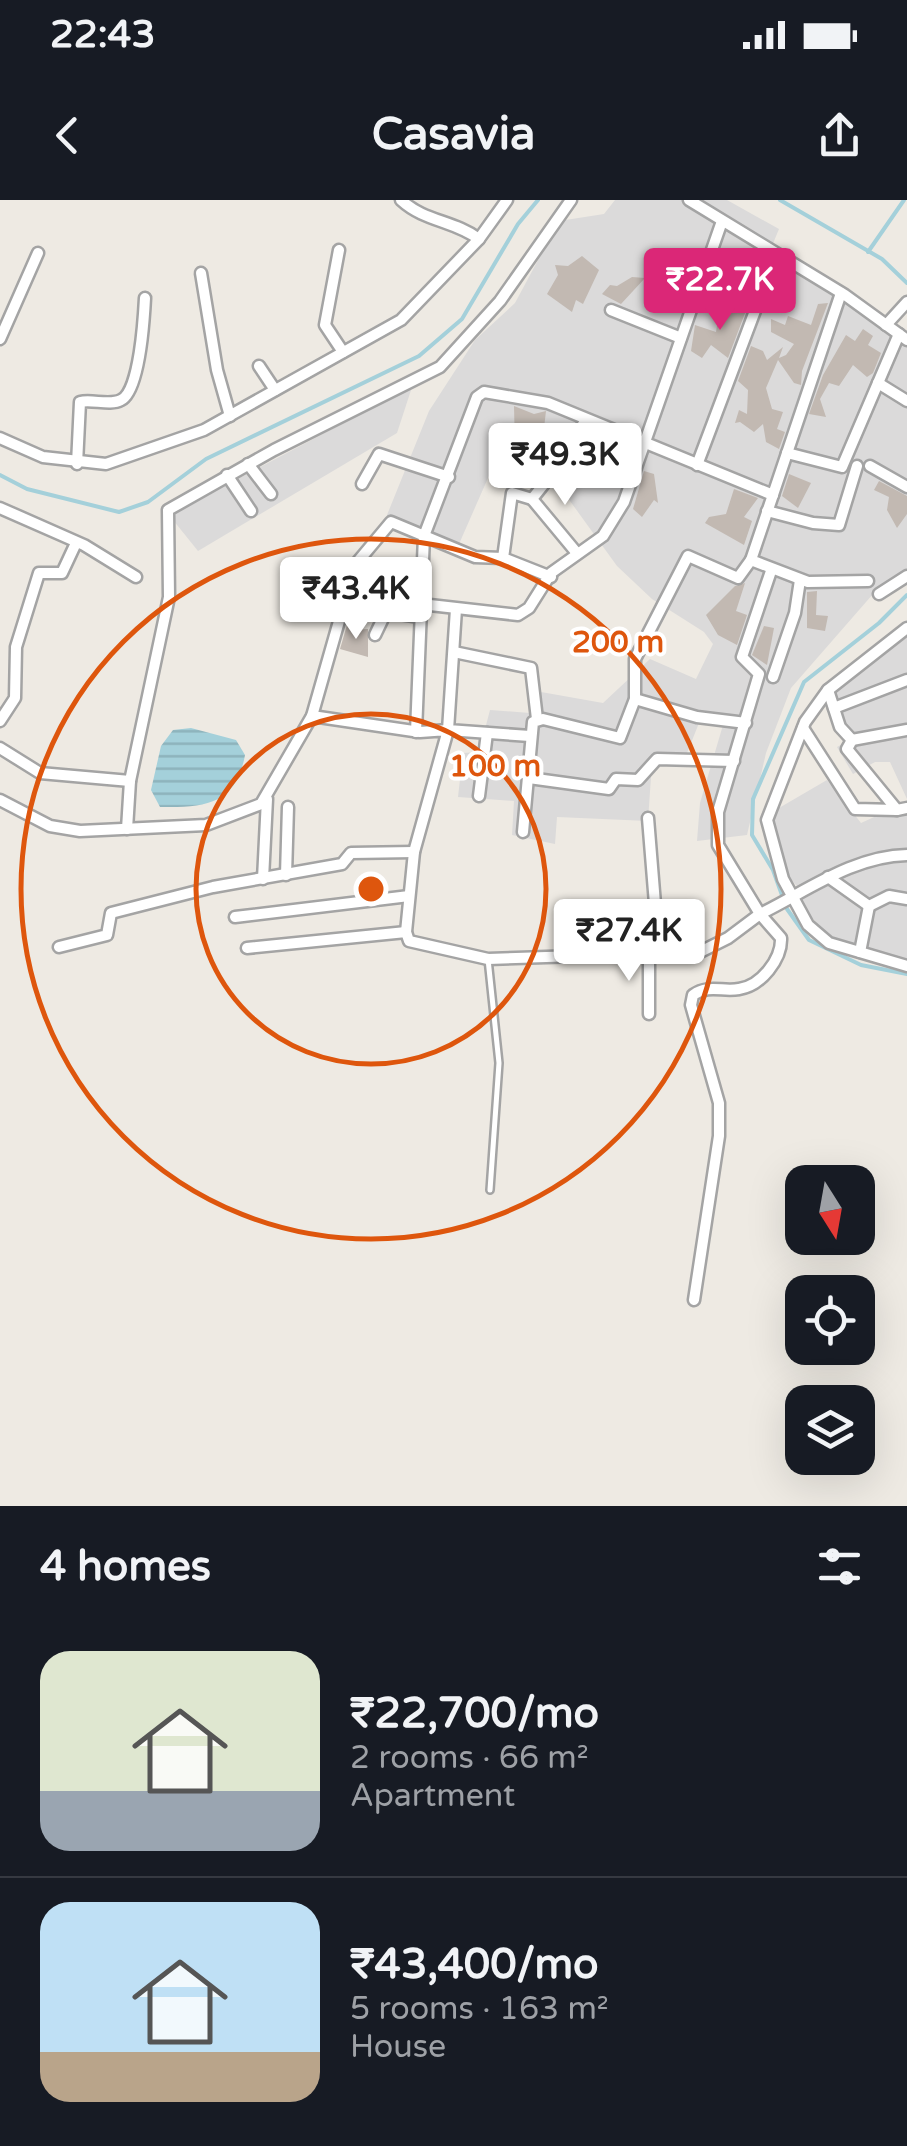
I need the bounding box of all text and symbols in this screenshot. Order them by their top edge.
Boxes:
text: 22:43 [50,12,155,58]
icon: back [40,108,95,163]
text: Casavia [372,108,535,162]
icon: share [812,108,867,163]
pin: ₹22.7K [639,248,801,333]
text: ₹22.7K [666,261,774,299]
pin: ₹49.3K [484,423,646,508]
text: ₹49.3K [511,436,619,474]
pin: ₹43.4K [275,557,437,642]
text: ₹43.4K [302,570,410,608]
text: 200 m [572,624,664,661]
text: 100 m [449,748,541,785]
centre of rings [353,871,389,907]
pin: ₹27.4K [548,899,710,984]
text: ₹27.4K [576,912,682,950]
north arrow [785,1165,875,1255]
map controls [785,1165,875,1475]
button: locate [785,1275,875,1365]
button: layers [785,1385,875,1475]
icon: filters [812,1539,867,1594]
text: 4 homes [40,1541,211,1592]
text: ₹22,700/mo [350,1688,599,1739]
icon: home [120,1691,240,1811]
text: 2 rooms · 66 m² [350,1739,589,1777]
text: Apartment [350,1777,515,1815]
text: ₹43,400/mo [350,1939,599,1990]
icon: home [120,1942,240,2062]
text: 5 rooms · 163 m² [350,1990,609,2028]
text: House [350,2028,446,2066]

